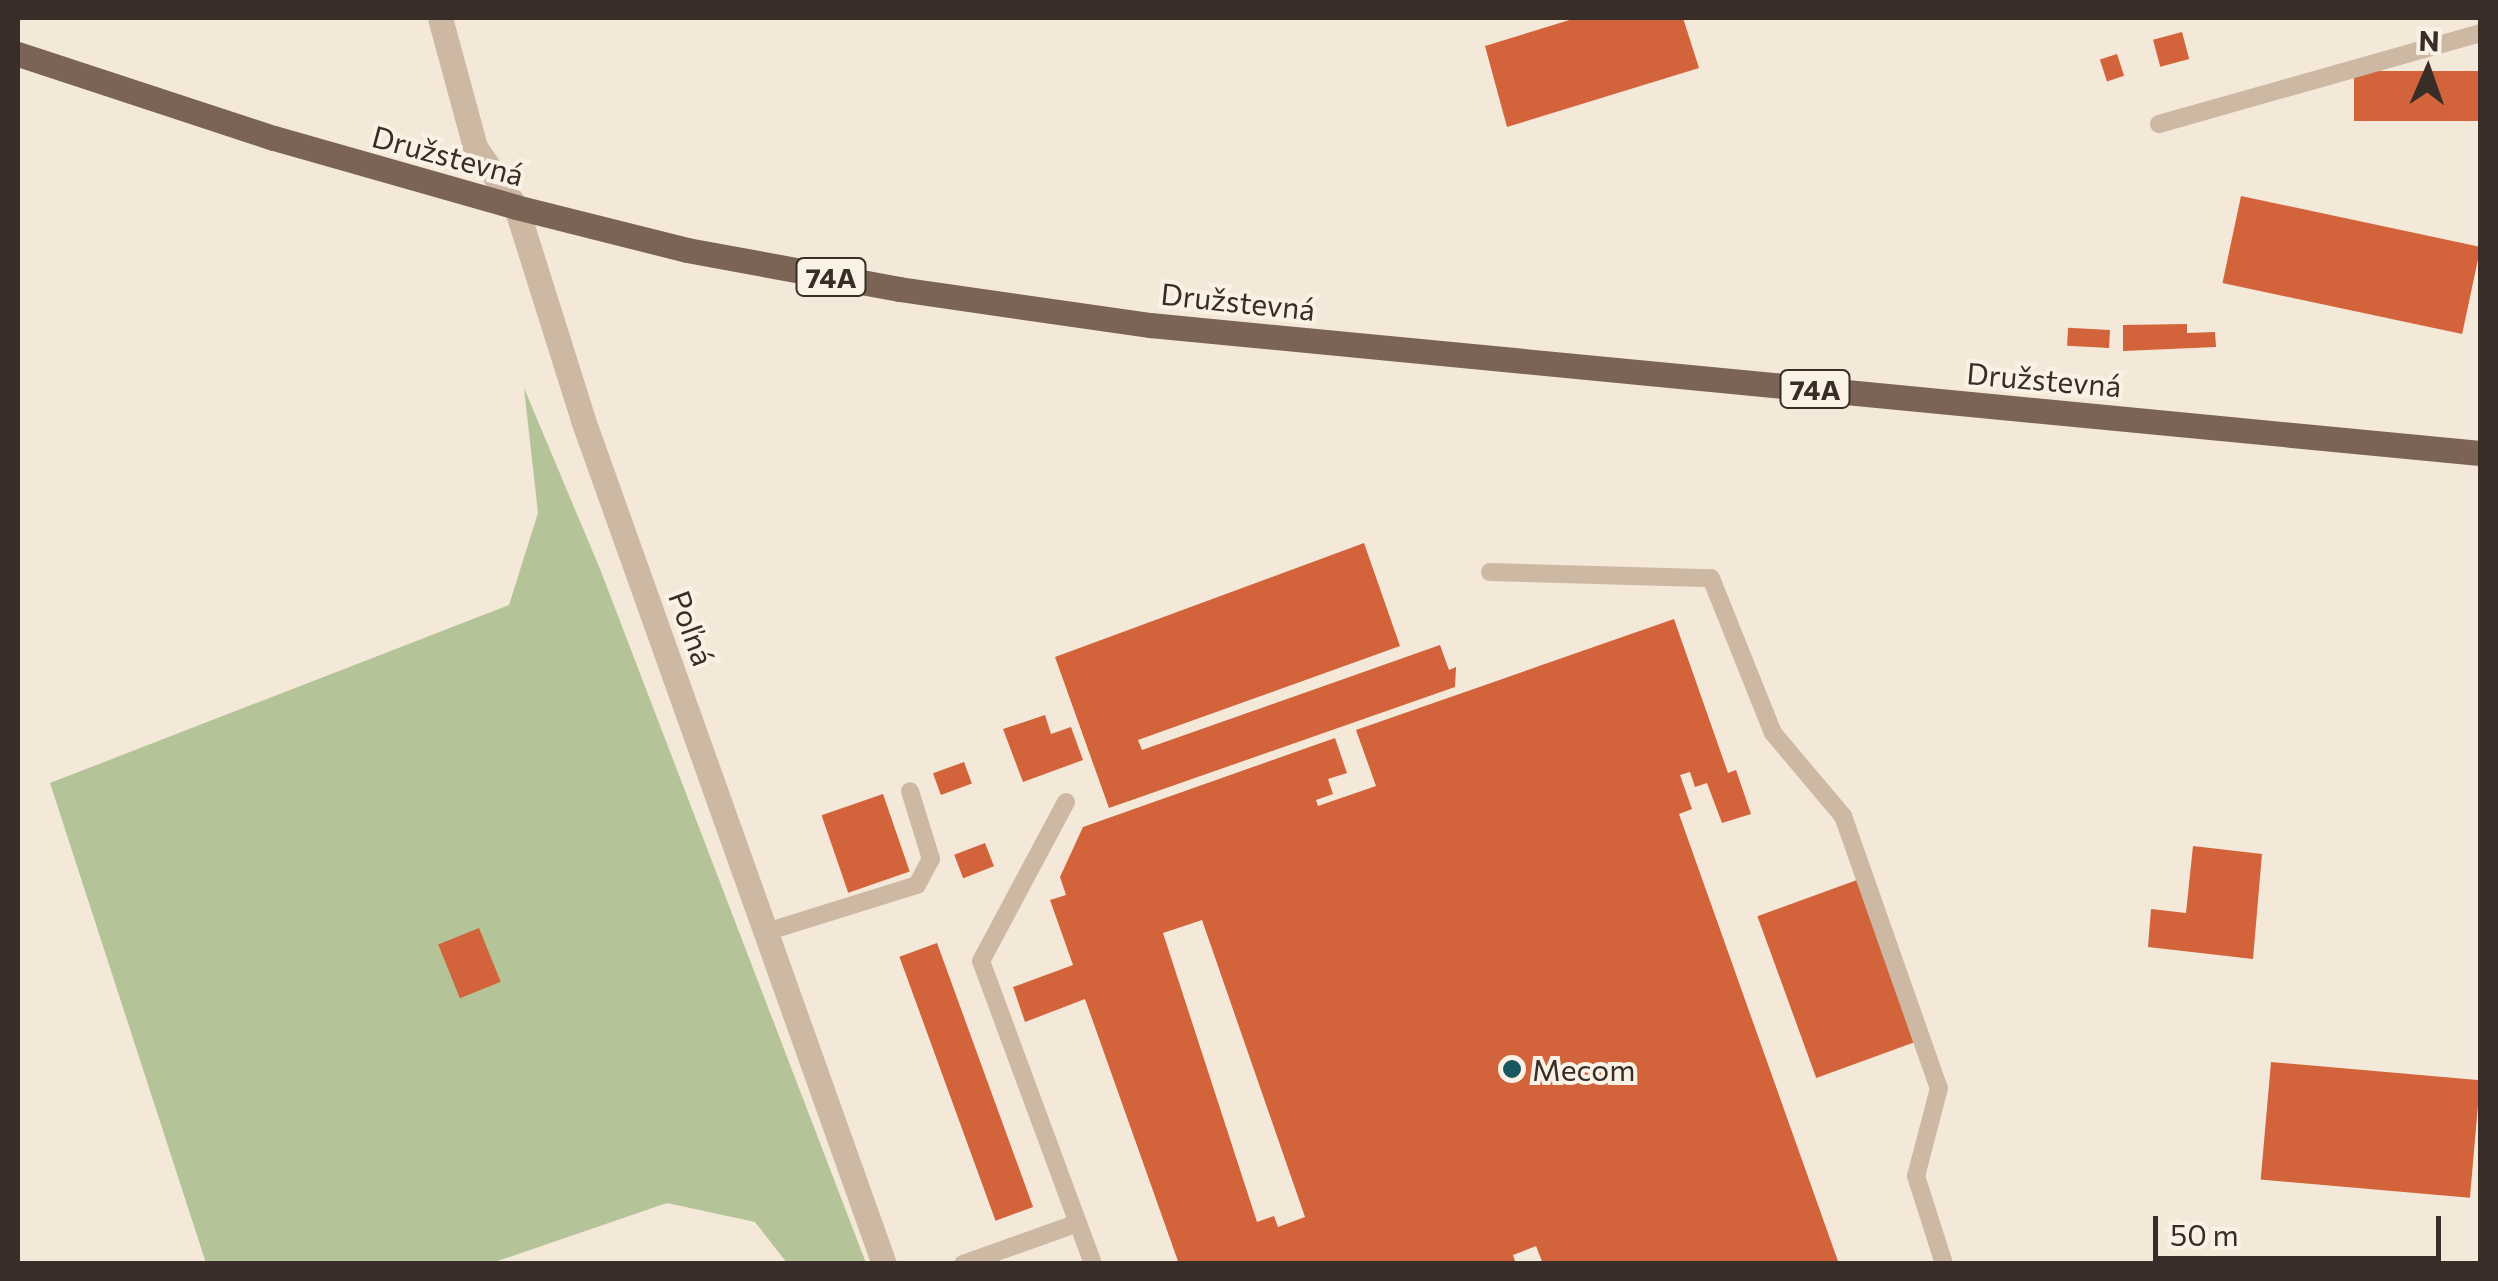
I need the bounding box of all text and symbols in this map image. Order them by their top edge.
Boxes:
north arrow [2378,20,2478,120]
text: N [2418,23,2440,57]
street label: Družstevná [368,118,528,192]
road number: 74A [794,254,868,300]
street label: Družstevná [1159,275,1317,327]
street label: Družstevná [1965,354,2123,404]
road number: 74A [1778,366,1852,412]
street label: Poľná [662,586,722,670]
place label: Mecom [1532,1051,1635,1087]
marker: Mecom [1501,1058,1523,1080]
scale bar [2158,1196,2446,1258]
text: 50 m [2170,1215,2239,1252]

